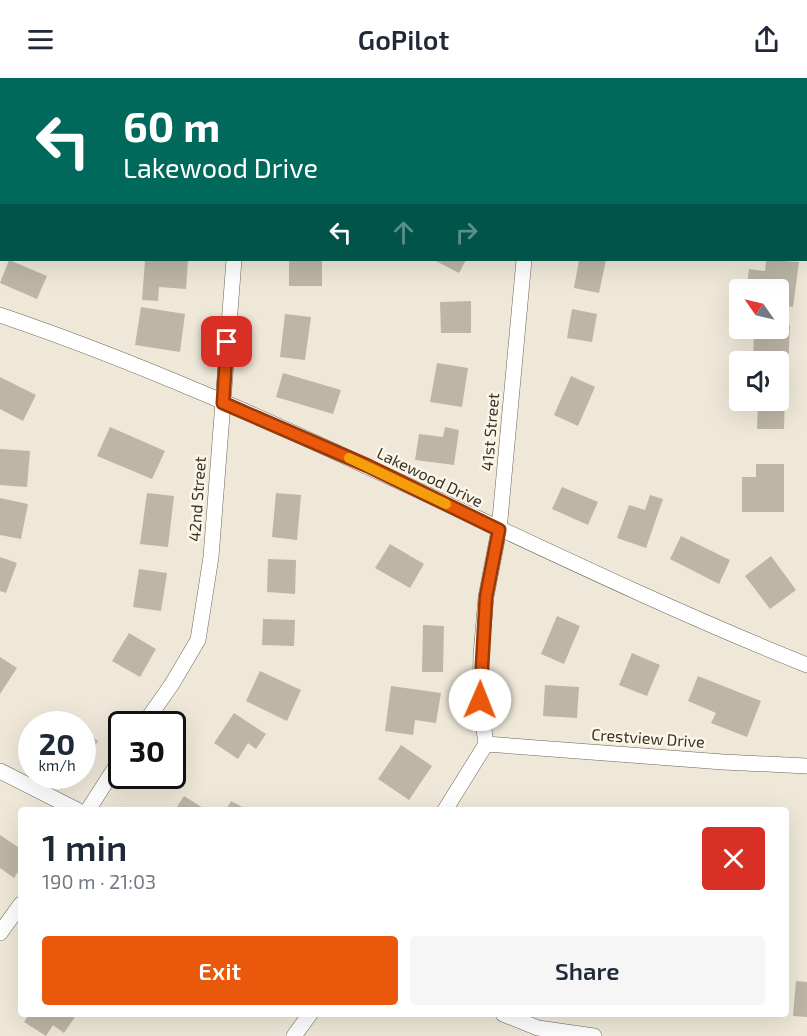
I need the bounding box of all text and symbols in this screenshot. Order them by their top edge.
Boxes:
icon: menu [24,23,57,56]
text: GoPilot [358,23,449,55]
icon: share [750,23,783,56]
text: 60 m [123,100,220,150]
icon: left [24,102,102,180]
text: Lakewood Drive [123,151,318,183]
icon: left [324,216,357,249]
icon: ahead [387,216,420,249]
icon: right [450,216,483,249]
north arrow [729,279,789,339]
map controls [729,279,789,411]
pin [201,316,252,367]
icon: arrive [210,325,243,358]
button: sound [729,351,789,411]
street label: 41st Street [477,392,502,472]
street label: Lakewood Drive [374,443,486,510]
street label: 42nd Street [184,456,209,542]
position arrow [448,668,512,732]
speed limit sign: 30 [108,711,186,789]
street label: Crestview Drive [591,724,705,751]
text: 20 [39,725,75,761]
text: km/h [38,756,76,774]
text: 1 min [42,825,127,868]
button: close [702,827,765,890]
text: 190 m · 21:03 [42,869,156,893]
button: Exit [42,936,398,1005]
button: Share [410,936,765,1005]

